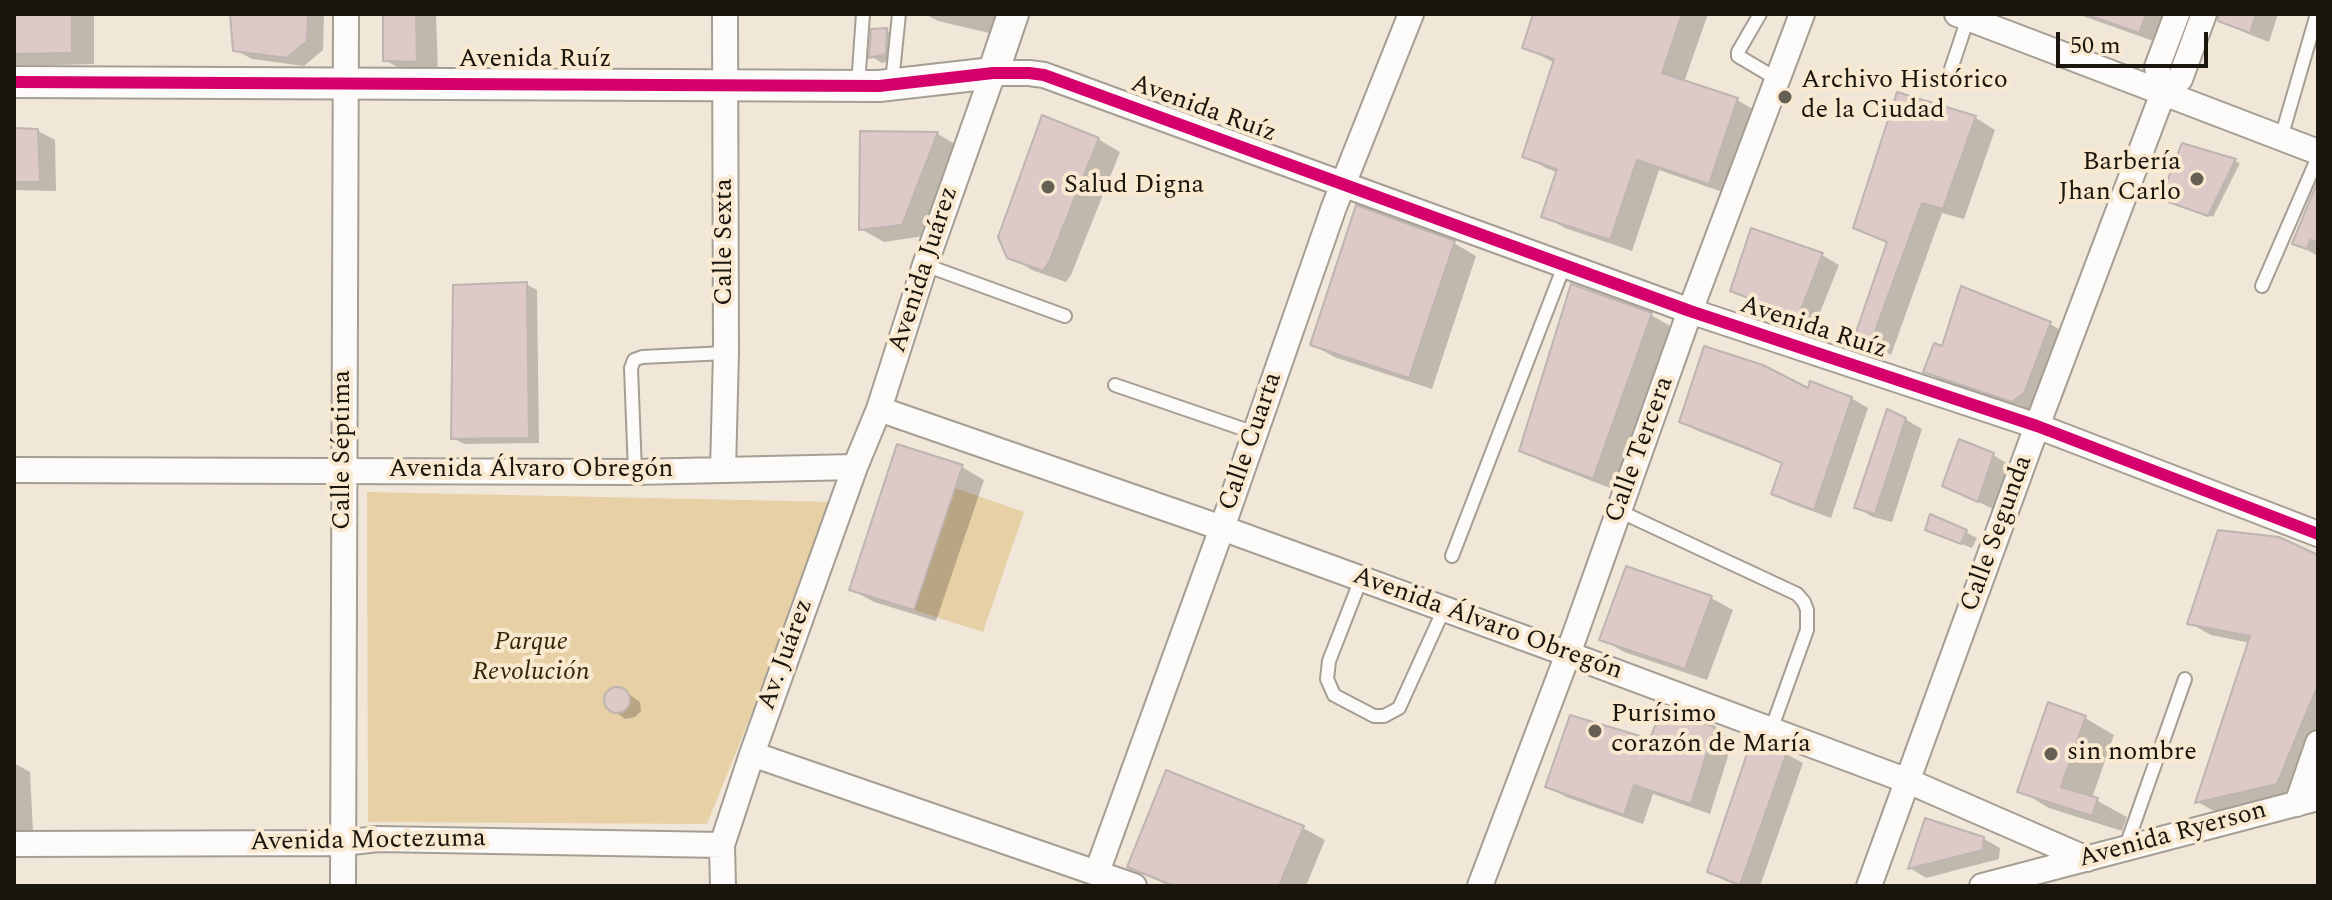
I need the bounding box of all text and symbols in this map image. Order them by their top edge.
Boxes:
scale bar [2060,16,2212,66]
text: 50 m [2070,28,2121,64]
street label: Avenida Ruíz [459,45,611,77]
place label: Archivo Histórico de la Ciudad [1801,66,2008,128]
street label: Avenida Ruíz [1126,69,1280,151]
marker: Archivo Histórico de la Ciudad [1776,88,1794,106]
place label: Barbería Jhan Carlo [2058,148,2181,210]
marker: Barbería Jhan Carlo [2188,170,2206,188]
place label: Salud Digna [1064,171,1204,203]
street label: Calle Sexta [710,178,742,306]
marker: Salud Digna [1039,178,1057,196]
street label: Avenida Juárez [883,183,967,357]
street label: Avenida Ruíz [1735,291,1891,367]
street label: Calle Cuarta [1214,369,1290,515]
street label: Calle Séptima [328,370,360,530]
street label: Calle Tercera [1600,373,1682,527]
street label: Calle Segunda [1955,452,2041,616]
street label: Avenida Álvaro Obregón [389,455,673,487]
street label: Avenida Álvaro Obregón [1348,562,1626,688]
street label: Av. Juárez [753,595,821,715]
park label: Parque Revolución [472,628,590,690]
place label: Purísimo corazón de María [1611,700,1811,762]
marker: Purísimo corazón de María [1586,722,1604,740]
place label: sin nombre [2067,738,2197,770]
marker: sin nombre [2042,745,2060,763]
street label: Avenida Ryerson [2076,796,2270,876]
street label: Avenida Moctezuma [250,824,486,860]

